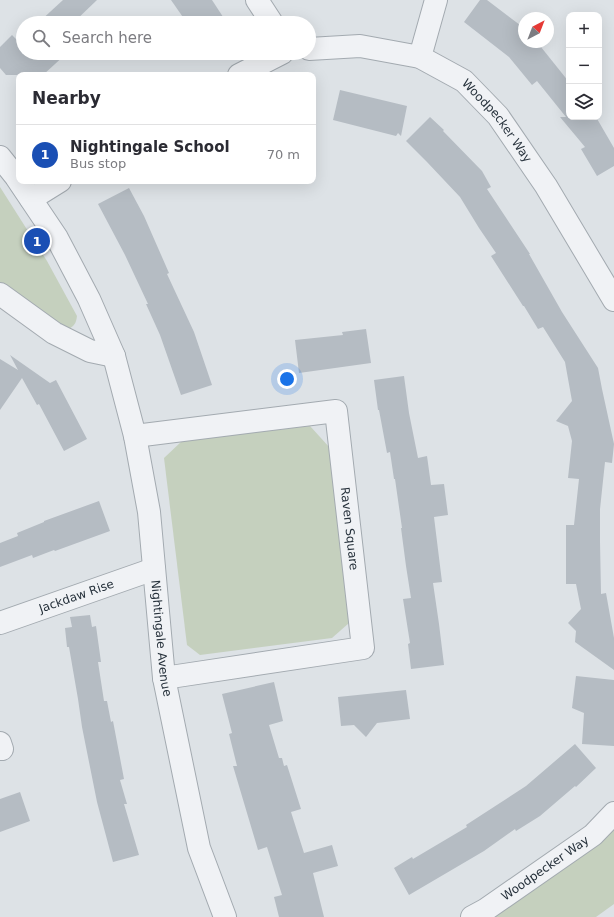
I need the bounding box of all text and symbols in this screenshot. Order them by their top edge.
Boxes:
north arrow [518,12,554,48]
map controls [566,12,602,120]
button: + [566,12,602,48]
search box [16,16,316,60]
icon: search [30,27,52,49]
text: Search here [62,29,152,47]
button: − [566,48,602,84]
street label: Woodpecker Way [459,76,535,165]
button: layers [566,84,602,120]
text: Nearby [32,88,101,108]
text: Nightingale School [70,138,230,156]
text: 1 [40,147,50,162]
text: 70 m [267,147,300,162]
text: Bus stop [70,156,126,171]
pin: 1 [24,226,50,256]
your location [277,369,297,389]
street label: Raven Square [338,486,361,571]
street label: Jackdaw Rise [36,577,116,616]
street label: Nightingale Avenue [148,579,175,698]
street label: Woodpecker Way [499,833,592,903]

